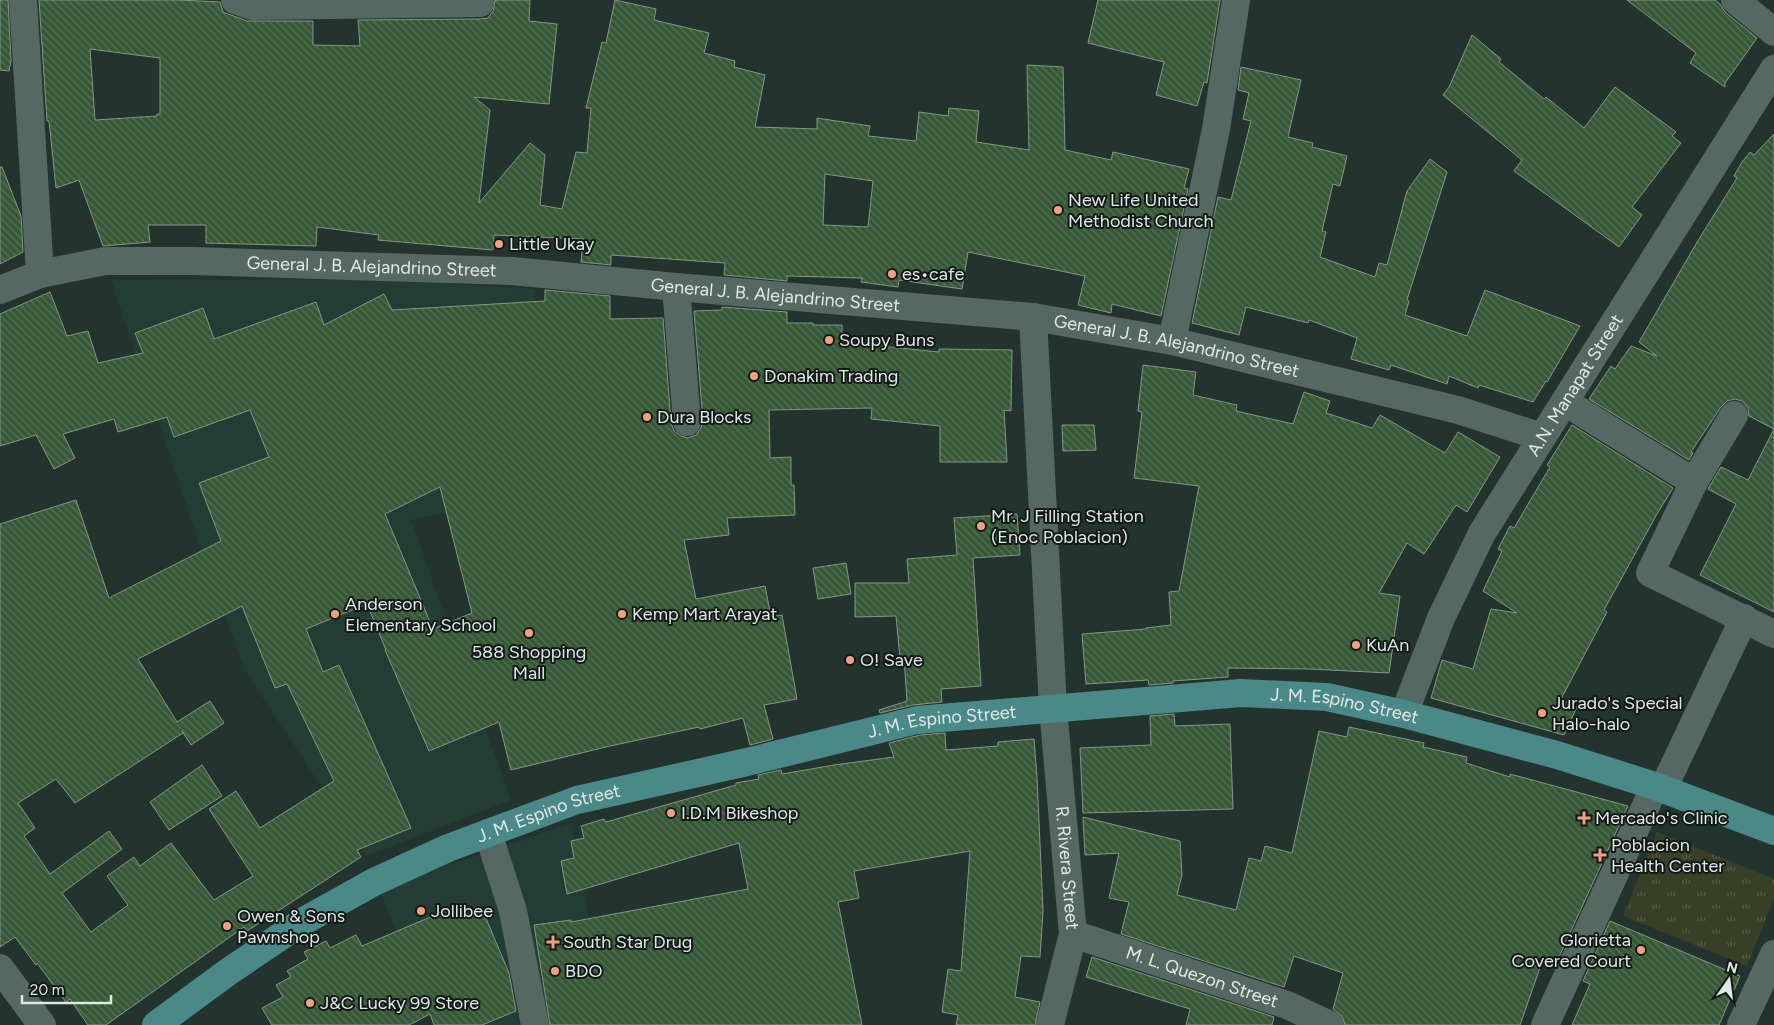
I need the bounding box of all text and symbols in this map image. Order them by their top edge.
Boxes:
place label: New Life United Methodist Church [1068,189,1214,232]
marker: New Life United Methodist Church [1052,204,1064,216]
place label: Little Ukay [509,233,595,255]
marker: Little Ukay [493,238,505,250]
street label: General J. B. Alejandrino Street [246,252,497,282]
place label: es•cafe [902,263,965,285]
marker: es•cafe [886,268,898,280]
street label: General J. B. Alejandrino Street [650,274,901,317]
street label: General J. B. Alejandrino Street [1052,310,1302,382]
street label: A.N. Manapat Street [1522,310,1628,460]
place label: Soupy Buns [839,329,934,351]
marker: Soupy Buns [823,334,835,346]
place label: Donakim Trading [764,365,898,387]
marker: Donakim Trading [748,370,760,382]
place label: Dura Blocks [657,406,751,428]
marker: Dura Blocks [641,411,653,423]
place label: Mr. J Filling Station (Enoc Poblacion) [991,505,1144,548]
marker: Mr. J Filling Station (Enoc Poblacion) [975,520,987,532]
place label: Anderson Elementary School [345,593,496,636]
place label: Kemp Mart Arayat [632,603,778,625]
marker: Anderson Elementary School [329,608,341,620]
marker: Kemp Mart Arayat [616,608,628,620]
marker: 588 Shopping Mall [523,627,535,639]
place label: KuAn [1366,634,1409,656]
marker: KuAn [1350,639,1362,651]
place label: 588 Shopping Mall [472,641,586,684]
place label: O! Save [860,649,923,671]
marker: O! Save [844,654,856,666]
street label: J. M. Espino Street [1270,683,1421,728]
place label: Jurado's Special Halo-halo [1552,692,1683,735]
street label: J. M. Espino Street [865,701,1017,743]
marker: Jurado's Special Halo-halo [1536,707,1548,719]
street label: J. M. Espino Street [474,780,622,847]
place label: I.D.M Bikeshop [681,802,798,824]
street label: R. Rivera Street [1051,805,1084,931]
marker: I.D.M Bikeshop [665,807,677,819]
place label: Mercado's Clinic [1595,807,1728,829]
marker: Mercado's Clinic [1577,811,1591,825]
place label: Poblacion Health Center [1611,834,1724,877]
marker: Poblacion Health Center [1593,848,1607,862]
place label: Jollibee [431,900,493,922]
place label: Owen & Sons Pawnshop [237,905,345,948]
marker: Jollibee [415,905,427,917]
marker: Owen & Sons Pawnshop [221,920,233,932]
place label: Glorietta Covered Court [1512,929,1631,972]
place label: South Star Drug [563,931,692,953]
marker: South Star Drug [547,936,559,948]
street label: M. L. Quezon Street [1123,941,1281,1012]
marker: Glorietta Covered Court [1635,944,1647,956]
north arrow [1704,955,1754,1005]
text: N [1725,958,1739,977]
place label: BDO [565,960,602,982]
marker: BDO [549,965,561,977]
scale bar [22,972,111,1004]
text: 20 m [30,981,64,999]
place label: J&C Lucky 99 Store [320,992,479,1014]
marker: J&C Lucky 99 Store [304,997,316,1009]

